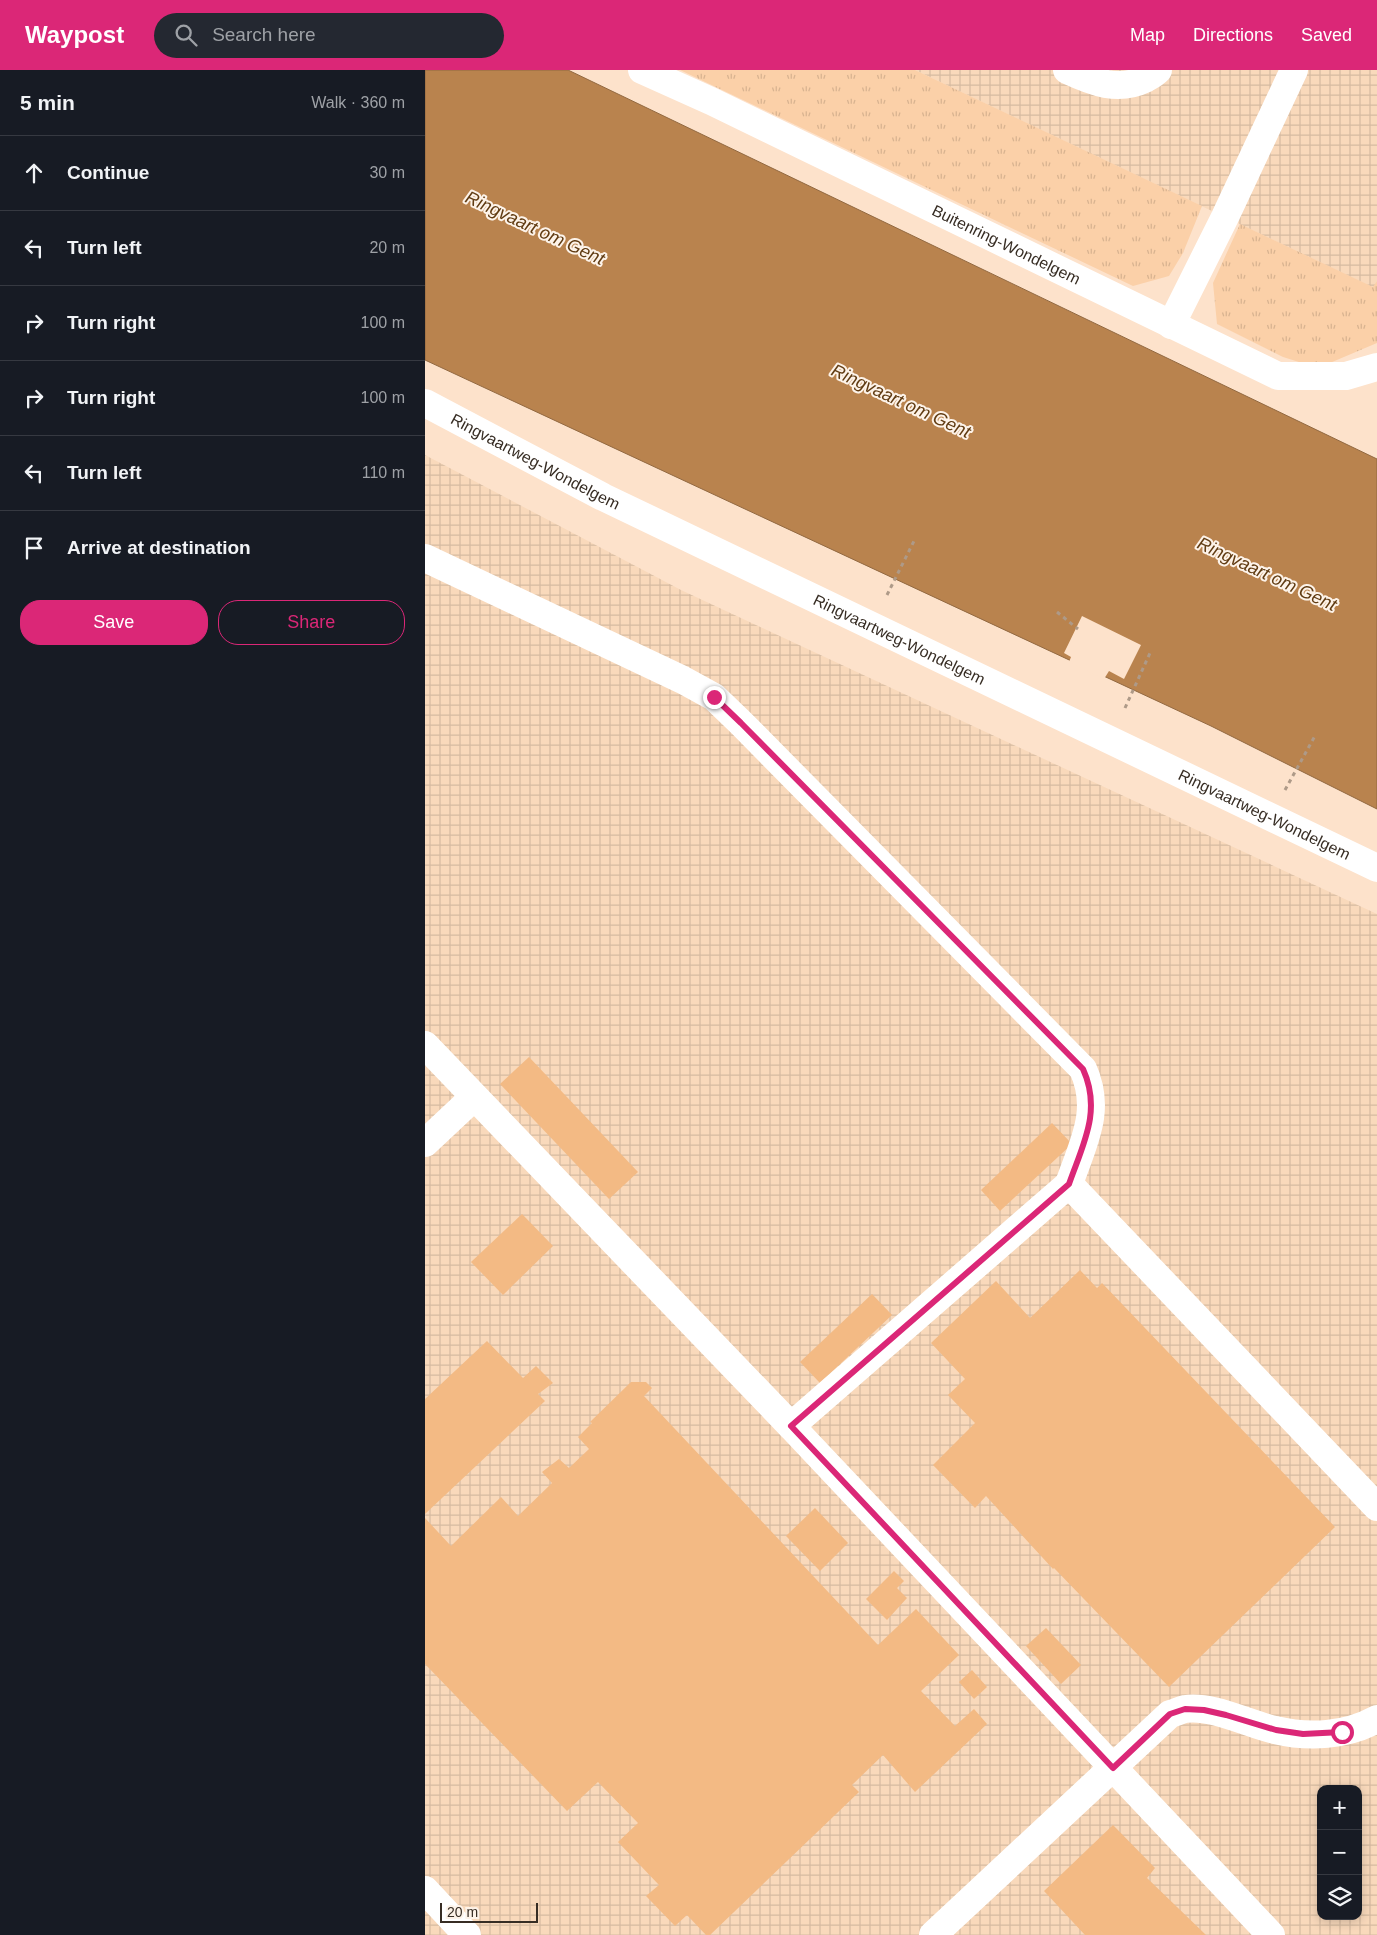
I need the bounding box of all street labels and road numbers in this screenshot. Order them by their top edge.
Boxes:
street label: Buitenring-Wondelgem [930,201,1083,287]
street label: Ringvaartweg-Wondelgem [448,410,623,512]
street label: Ringvaartweg-Wondelgem [811,591,988,687]
street label: Ringvaartweg-Wondelgem [1176,766,1353,863]

